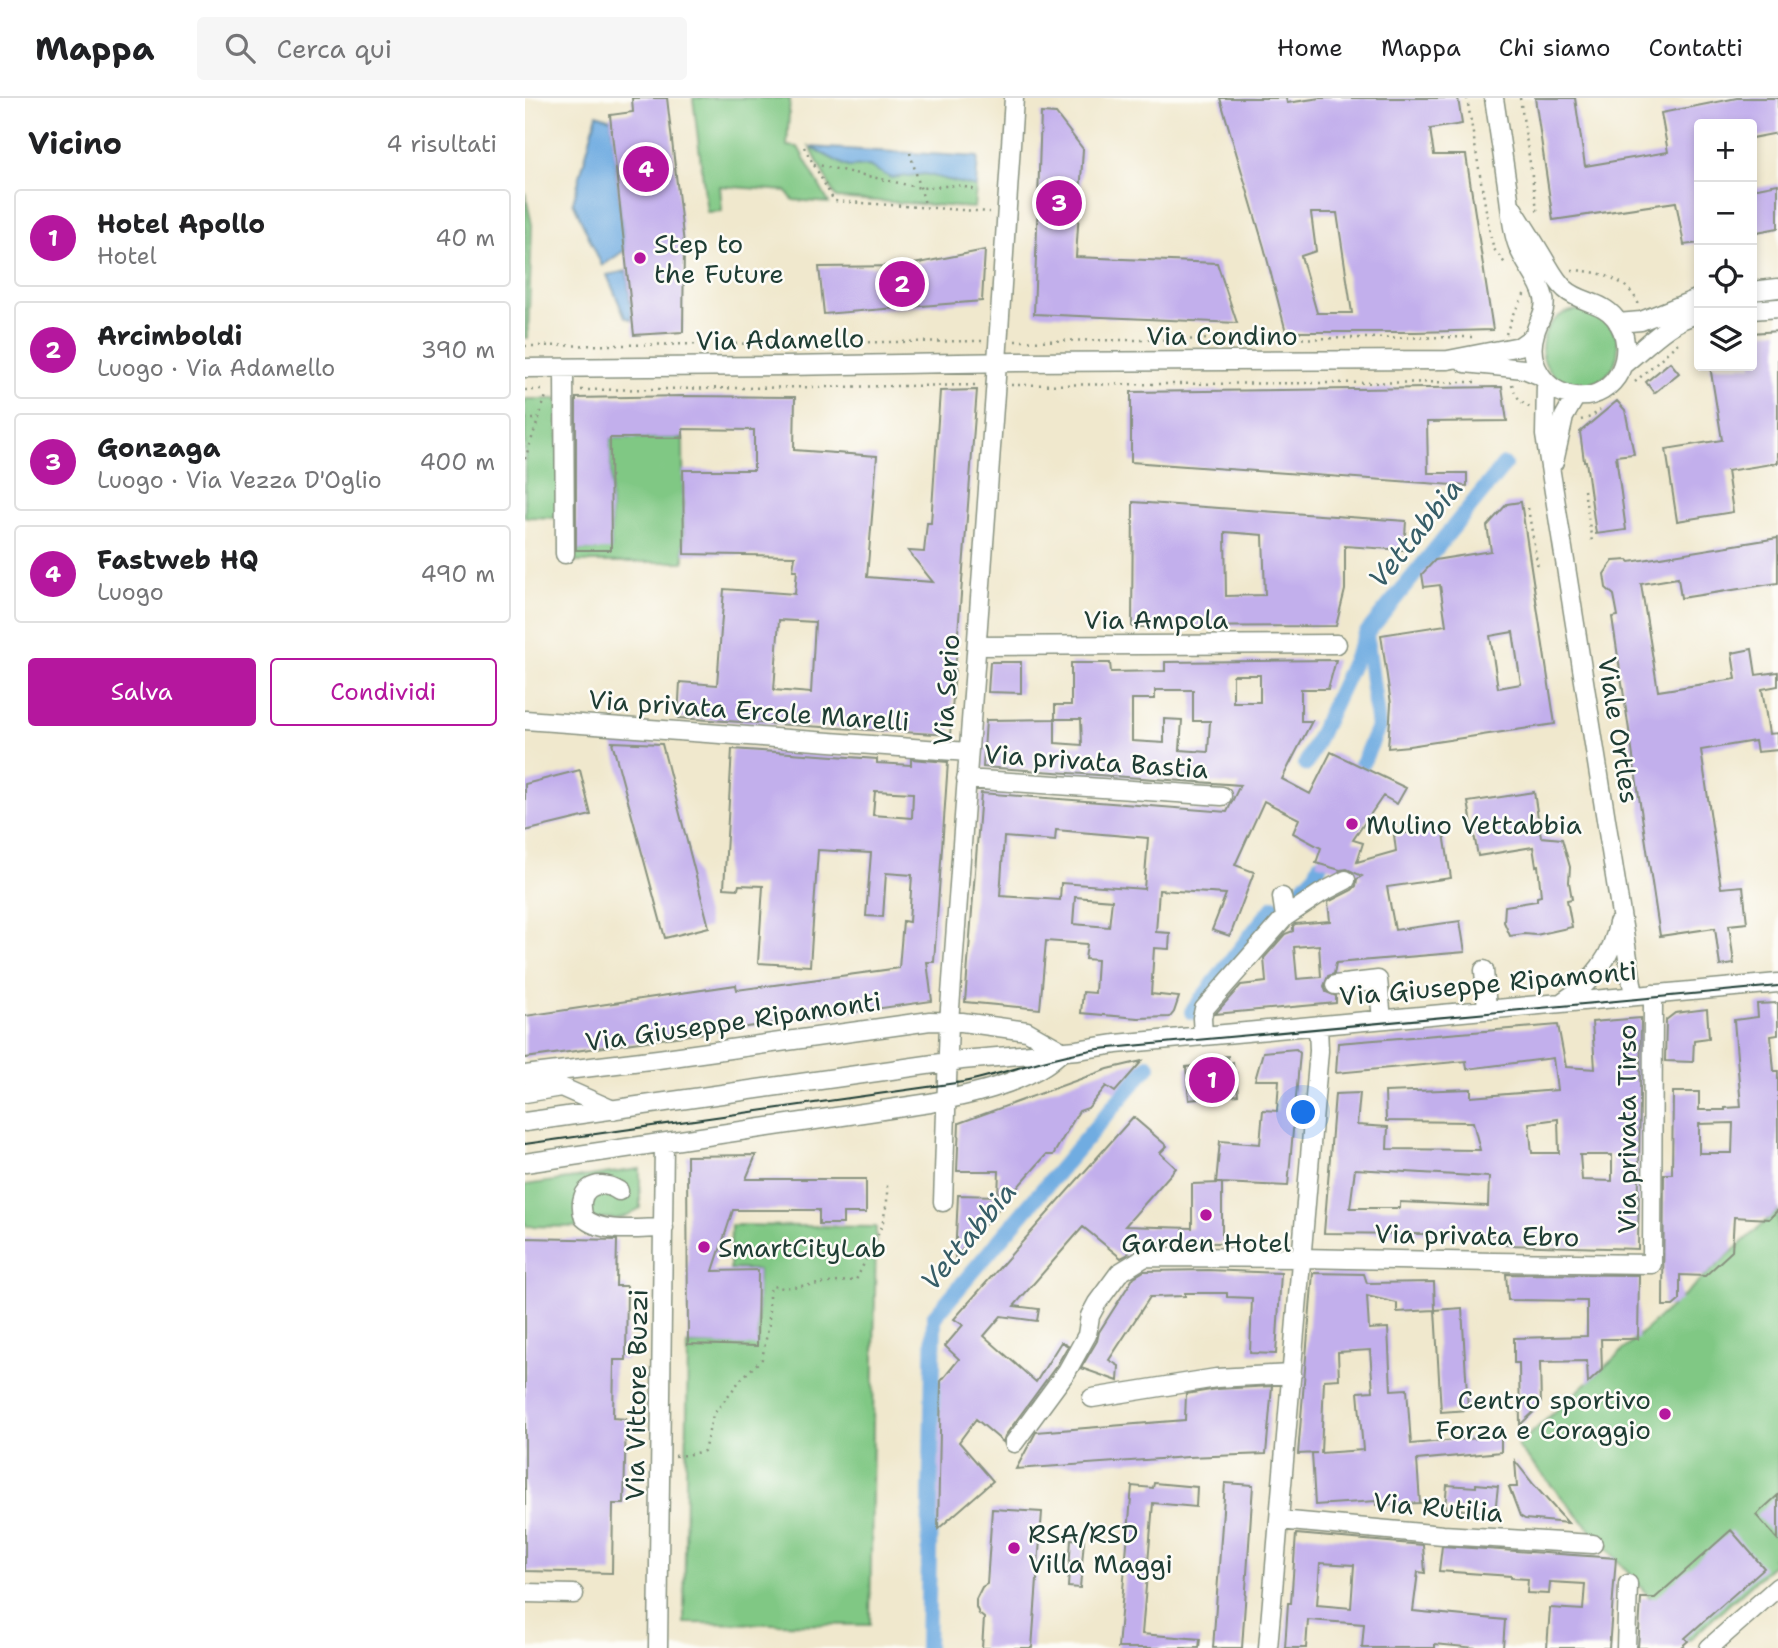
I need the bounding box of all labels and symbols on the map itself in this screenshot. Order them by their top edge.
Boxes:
pin: 4 [623,143,669,195]
pin: 3 [1036,177,1082,229]
place label: Step to the Future [654,226,784,291]
marker: Step to the Future [632,250,648,266]
pin: 2 [879,258,925,310]
street label: Via Condino [1146,318,1298,353]
street label: Via Adamello [695,320,865,358]
water label: Vettabbia [1359,470,1471,596]
street label: Via Ampola [1084,602,1228,637]
street label: Via Serio [925,633,967,747]
street label: Viale Ortles [1590,654,1648,806]
street label: Via privata Ercole Marelli [587,681,911,739]
street label: Via privata Bastia [983,736,1209,786]
place label: Mulino Vettabbia [1366,807,1582,842]
marker: Mulino Vettabbia [1344,816,1360,832]
street label: Via Giuseppe Ripamonti [1338,953,1638,1013]
street label: Via Giuseppe Ripamonti [583,983,883,1059]
street label: Via privata Tirso [1609,1024,1644,1234]
pin: 1 [1189,1054,1235,1106]
your location [1286,1095,1320,1129]
water label: Vettabbia [911,1174,1025,1298]
marker: Garden Hotel [1198,1207,1214,1223]
street label: Via privata Ebro [1374,1216,1580,1254]
place label: Garden Hotel [1121,1225,1291,1260]
place label: SmartCityLab [718,1230,886,1265]
marker: SmartCityLab [696,1239,712,1255]
street label: Via Vittore Buzzi [617,1289,655,1501]
place label: Centro sportivo Forza e Coraggio [1436,1382,1651,1447]
marker: Centro sportivo Forza e Coraggio [1657,1406,1673,1422]
street label: Via Rutilia [1371,1484,1505,1530]
place label: RSA/RSD Villa Maggi [1028,1516,1173,1581]
marker: RSA/RSD Villa Maggi [1006,1540,1022,1556]

